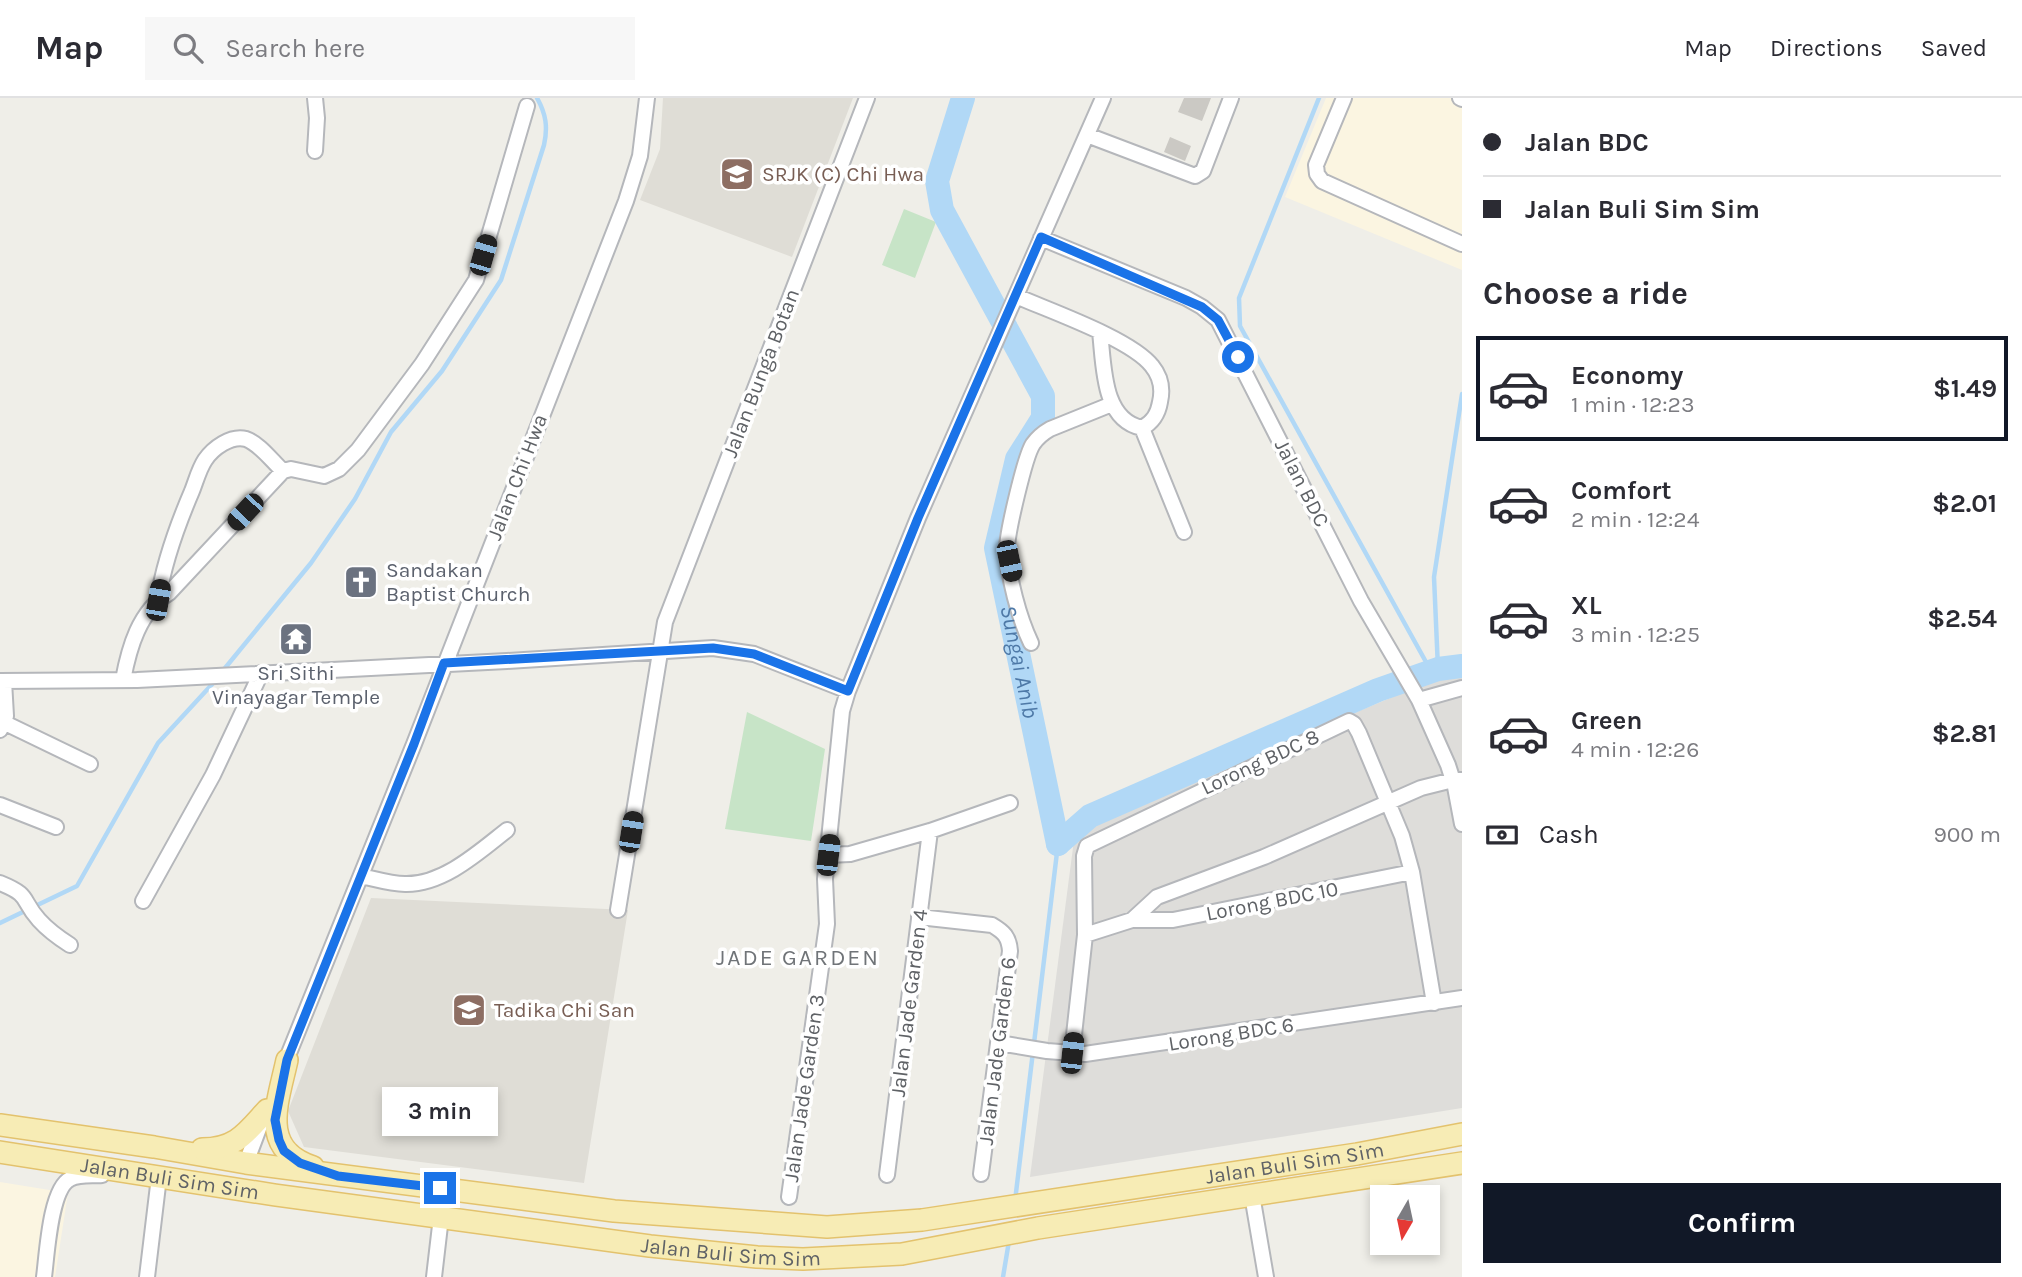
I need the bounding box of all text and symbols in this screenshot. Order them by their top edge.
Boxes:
search box [145,17,635,80]
text: Map [35,29,103,67]
icon: search [169,29,207,67]
text: Search here [225,33,365,64]
text: Map [1684,34,1732,62]
text: Directions [1770,34,1883,62]
text: Saved [1921,34,1987,62]
text: Jalan BDC [1525,127,1649,158]
school or university icon: SRJK (C) Chi Hwa [718,155,756,193]
place label: SRJK (C) Chi Hwa [762,162,924,186]
text: Jalan Buli Sim Sim [1525,194,1760,225]
car [468,232,499,278]
text: Choose a ride [1483,275,1688,312]
street label: Jalan Bunga Botan [718,285,804,461]
route start [1222,341,1254,373]
icon: car [1487,357,1550,420]
text: Economy [1571,360,1683,391]
text: $1.49 [1933,373,1997,404]
text: 1 min · 12:23 [1571,391,1695,418]
street label: Jalan Chi Hwa [482,411,552,543]
street label: Jalan BDC [1270,435,1334,531]
icon: car [1487,472,1550,535]
text: Comfort [1571,475,1672,506]
text: $2.01 [1932,488,1997,519]
car [223,489,268,535]
text: 2 min · 12:24 [1571,506,1699,533]
car [995,538,1024,584]
place label: Sandakan Baptist Church [386,558,530,606]
church icon: Sandakan Baptist Church [342,563,380,601]
car [145,577,172,623]
icon: car [1487,587,1550,650]
text: XL [1571,590,1602,621]
water label: Sungai Anib [995,603,1045,720]
text: $2.54 [1927,603,1997,634]
temple icon: Sri Sithi Vinayagar Temple [277,620,315,658]
text: 3 min · 12:25 [1571,621,1700,648]
place label: Sri Sithi Vinayagar Temple [212,661,380,709]
icon: car [1487,702,1550,765]
text: Green [1571,705,1643,736]
text: $2.81 [1932,718,1997,749]
street label: Lorong BDC 8 [1197,724,1323,800]
text: 4 min · 12:26 [1571,736,1699,763]
car [618,810,645,854]
icon: cash [1483,816,1521,854]
text: Cash [1539,819,1599,850]
text: 900 m [1933,821,2001,848]
car [816,833,841,877]
street label: Lorong BDC 10 [1204,876,1340,926]
street label: Jalan Jade Garden 4 [886,908,932,1098]
district label: JADE GARDEN [716,944,880,971]
street label: Jalan Jade Garden 6 [974,956,1020,1146]
school or university icon: Tadika Chi San [450,991,488,1029]
street label: Jalan Jade Garden 3 [779,993,829,1183]
place label: Tadika Chi San [494,998,635,1022]
street label: Lorong BDC 6 [1167,1012,1295,1056]
car [1060,1031,1085,1075]
callout: 3 min [382,1086,498,1136]
text: 3 min [408,1098,472,1125]
street label: Jalan Buli Sim Sim [1204,1137,1386,1189]
street label: Jalan Buli Sim Sim [79,1153,261,1204]
route end [424,1172,456,1204]
button: Confirm [1483,1183,2001,1263]
north arrow [1370,1185,1440,1255]
map controls [1370,1185,1440,1255]
street label: Jalan Buli Sim Sim [639,1233,821,1271]

